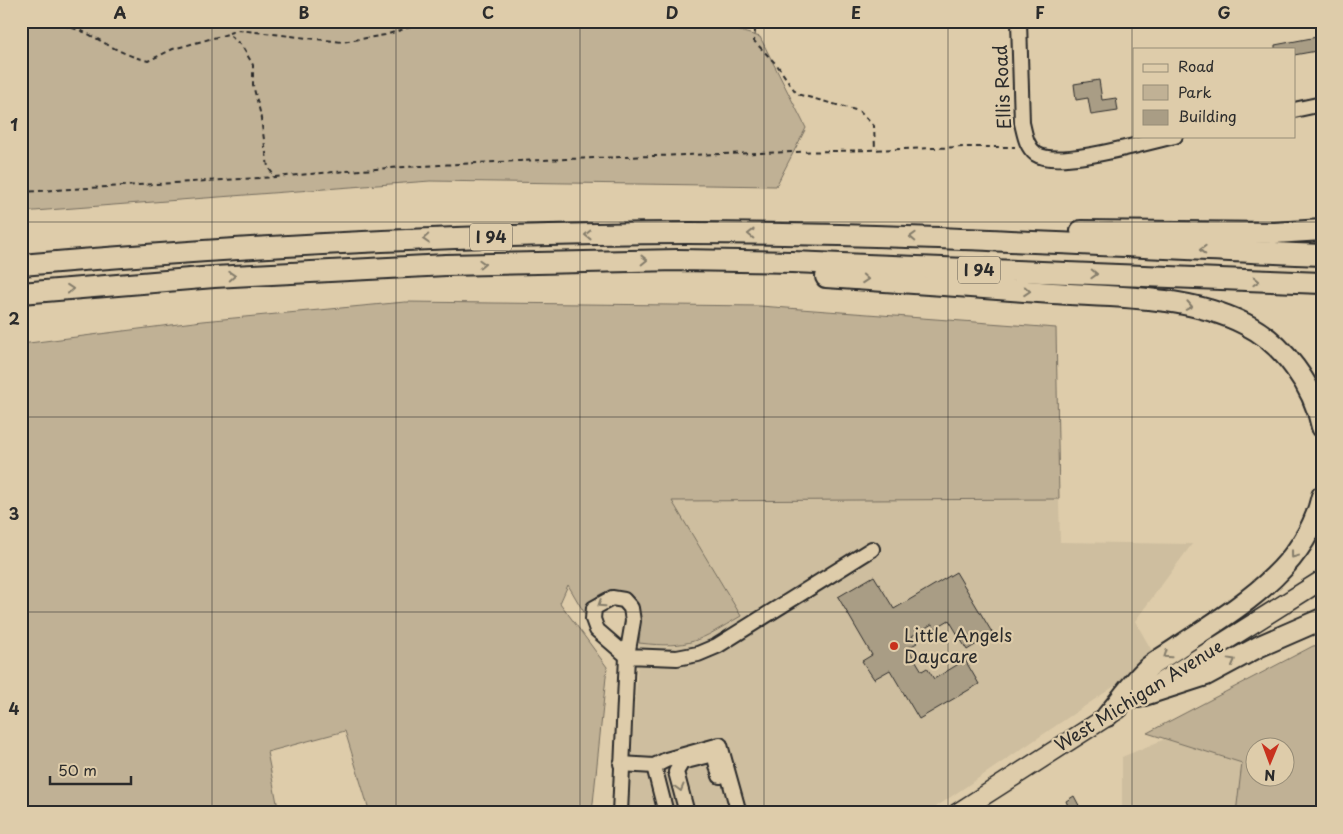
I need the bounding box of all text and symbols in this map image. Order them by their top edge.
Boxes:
text: A [114,0,127,24]
text: B [299,0,310,24]
text: C [482,0,494,24]
text: D [666,0,678,24]
text: E [851,0,861,24]
text: F [1035,0,1045,24]
text: G [1217,0,1231,24]
street label: Ellis Road [986,44,1017,130]
legend [1133,48,1296,138]
text: Road [1178,54,1214,77]
text: Park [1178,80,1212,103]
text: Building [1178,104,1237,127]
text: 1 [10,112,18,136]
road number: I 94 [470,223,512,250]
one-way arrow [746,229,754,239]
one-way arrow [584,230,592,240]
one-way arrow [909,232,916,242]
one-way arrow [421,234,429,245]
one-way arrow [1199,244,1207,255]
one-way arrow [640,255,648,266]
road number: I 94 [958,256,1000,284]
one-way arrow [478,259,486,269]
one-way arrow [1090,269,1098,280]
one-way arrow [228,270,236,281]
one-way arrow [861,274,869,285]
one-way arrow [1252,275,1260,286]
one-way arrow [66,283,74,294]
one-way arrow [1023,285,1031,296]
one-way arrow [1184,300,1193,310]
text: 2 [8,306,20,330]
text: 3 [9,501,19,525]
one-way arrow [1291,549,1300,559]
one-way arrow [598,597,607,607]
place label: Little Angels Daycare [904,621,1012,669]
street label: West Michigan Avenue [1049,632,1228,758]
marker: Little Angels Daycare [888,640,900,652]
one-way arrow [1163,649,1173,658]
one-way arrow [1227,657,1236,667]
text: 4 [9,696,20,720]
north arrow [1246,736,1296,786]
scale bar [50,754,131,786]
text: 50 m [58,758,97,781]
text: N [1264,765,1275,786]
one-way arrow [675,783,685,791]

